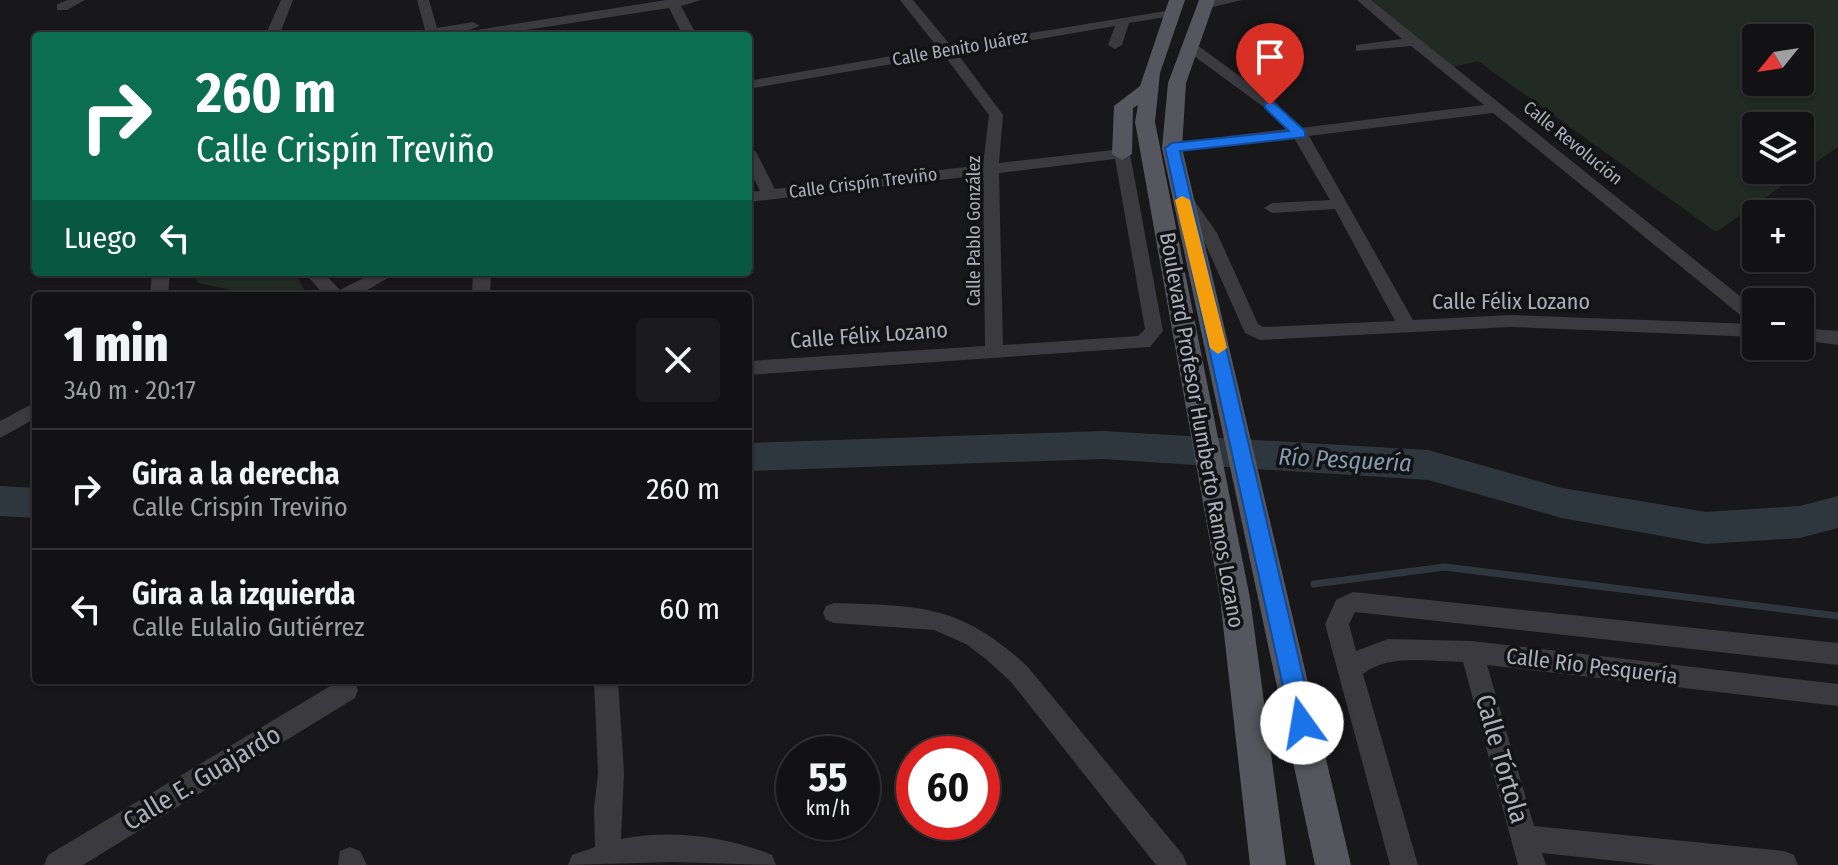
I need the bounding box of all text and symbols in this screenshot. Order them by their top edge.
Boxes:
pin [1236,23,1304,105]
north arrow [1742,24,1814,96]
map controls [1742,24,1814,360]
street label: Calle Benito Juárez [891,25,1029,71]
icon: arrive [1248,35,1292,79]
text: 260 m [196,60,336,127]
icon: right [64,64,168,168]
street label: Calle Revolución [1519,96,1627,190]
button: layers [1742,112,1814,184]
text: Calle Crispín Treviño [196,128,494,172]
street label: Calle Pablo González [963,156,985,306]
street label: Calle Crispín Treviño [788,163,938,203]
button: + [1742,200,1814,272]
icon: left [153,216,197,260]
text: Luego [64,220,137,256]
street label: Boulevard Profesor Humberto Ramos Lozano [1154,230,1250,630]
street label: Calle Félix Lozano [1432,288,1590,315]
button: − [1742,288,1814,360]
text: 1 min [64,316,168,374]
street label: Calle Félix Lozano [789,316,949,354]
button: close [636,318,720,402]
text: 340 m · 20:17 [64,375,196,406]
water label: Río Pesquería [1278,443,1412,477]
text: Gira a la derecha [132,456,340,492]
icon: right [64,467,108,511]
text: 260 m [646,471,720,507]
text: Calle Crispín Treviño [132,492,348,523]
text: Gira a la izquierda [132,576,355,612]
icon: left [64,587,108,631]
text: 60 m [659,591,720,627]
text: Calle Eulalio Gutiérrez [132,612,365,643]
street label: Calle Río Pesquería [1505,642,1679,690]
position arrow [1260,681,1344,765]
street label: Calle Tórtola [1469,691,1535,827]
street label: Calle E. Guajardo [118,719,286,837]
speed limit sign: 60 [896,736,1000,840]
text: 55 [808,754,848,802]
text: km/h [806,796,850,820]

